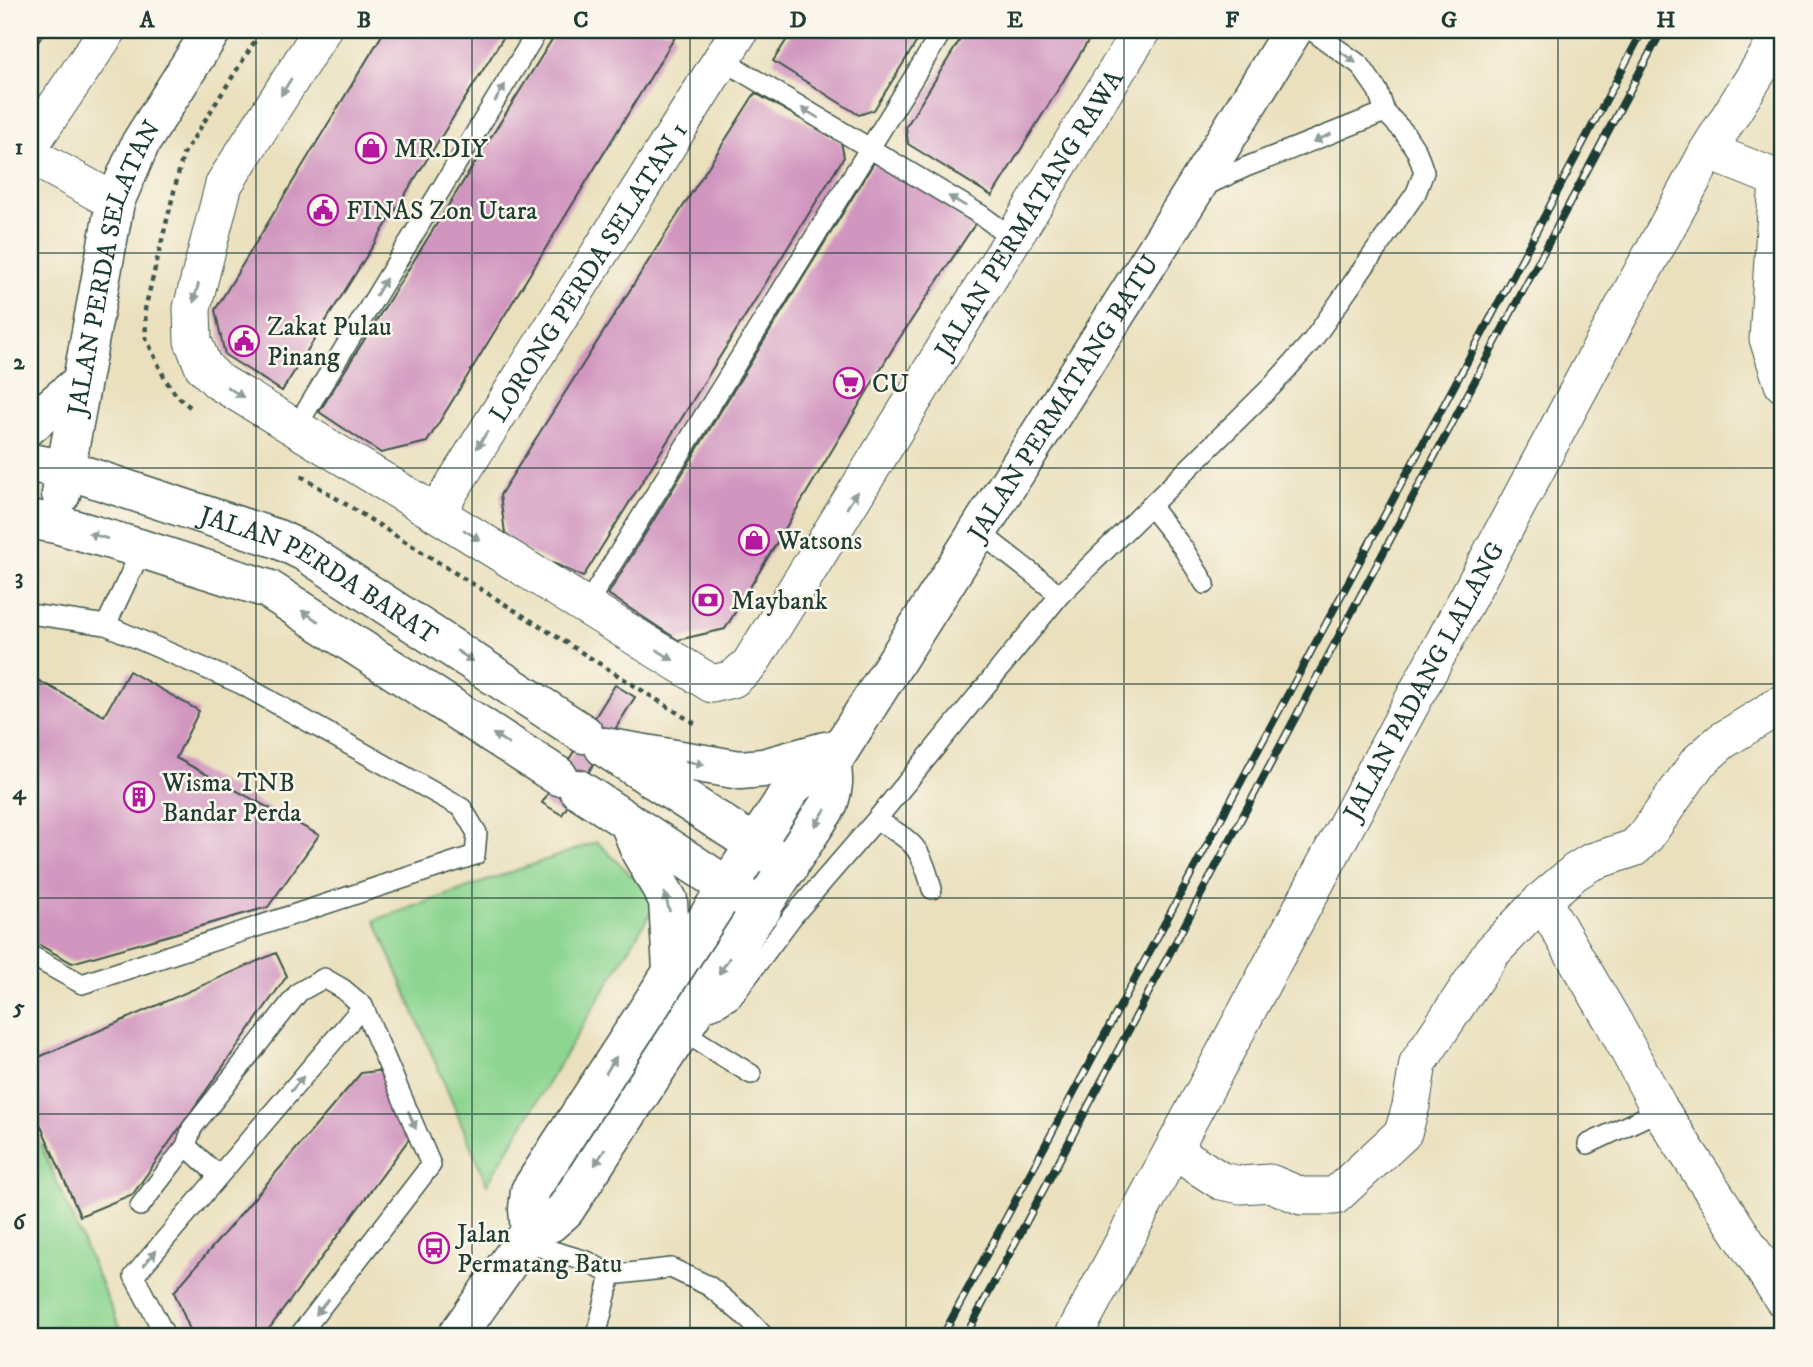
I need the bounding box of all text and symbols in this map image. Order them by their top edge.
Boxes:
text: A [139,6,156,35]
text: B [357,6,371,35]
text: C [573,6,589,35]
text: D [789,6,807,35]
text: E [1007,6,1023,35]
text: F [1225,6,1240,35]
text: G [1441,6,1457,35]
text: H [1656,6,1676,35]
one-way arrow [1339,49,1357,63]
street label: JALAN PERMATANG RAWA [927,64,1131,366]
one-way arrow [279,78,292,97]
one-way arrow [494,83,506,102]
one-way arrow [800,107,819,120]
street label: JALAN PERDA SELATAN [61,114,169,420]
street label: LORONG PERDA SELATAN 1 [482,116,696,429]
shop icon: MR.DIY [354,131,388,165]
text: 1 [15,133,23,162]
place label: MR.DIY [394,133,488,166]
one-way arrow [1311,133,1332,144]
public building icon: FINAS Zon Utara [306,193,340,227]
place label: FINAS Zon Utara [346,195,537,228]
one-way arrow [948,195,967,208]
street label: JALAN PERMATANG BATU [960,249,1167,549]
one-way arrow [375,277,388,296]
one-way arrow [190,283,201,305]
place label: Zakat Pulau Pinang [267,311,392,374]
public building icon: Zakat Pulau Pinang [227,324,261,358]
text: 2 [13,348,25,377]
supermarket icon: CU [832,366,866,400]
place label: CU [872,368,909,401]
one-way arrow [226,385,245,398]
one-way arrow [475,430,488,450]
one-way arrow [845,491,858,510]
street label: JALAN PERDA BARAT [193,499,444,652]
shop icon: Watsons [737,523,771,557]
place label: Watsons [776,525,862,558]
one-way arrow [462,528,482,541]
one-way arrow [87,530,109,541]
street label: JALAN PADANG LALANG [1336,536,1513,828]
text: 3 [15,563,23,592]
bank icon: Maybank [691,583,725,617]
place label: Maybank [731,585,828,618]
one-way arrow [300,610,319,623]
one-way arrow [656,648,675,661]
one-way arrow [455,650,474,663]
one-way arrow [491,733,511,746]
one-way arrow [684,758,706,769]
place label: Wisma TNB Bandar Perda [161,767,301,830]
text: 4 [12,778,27,807]
building icon: Wisma TNB Bandar Perda [122,780,156,814]
one-way arrow [813,808,826,828]
one-way arrow [661,891,672,913]
one-way arrow [717,957,731,975]
text: 5 [12,993,25,1022]
one-way arrow [604,1055,617,1075]
one-way arrow [289,1075,305,1093]
one-way arrow [407,1110,418,1131]
one-way arrow [593,1147,606,1166]
text: 6 [13,1208,27,1237]
place label: Jalan Permatang Batu [455,1218,622,1281]
bus stop icon: Jalan Permatang Batu [417,1231,451,1265]
one-way arrow [142,1249,157,1266]
one-way arrow [314,1297,329,1315]

